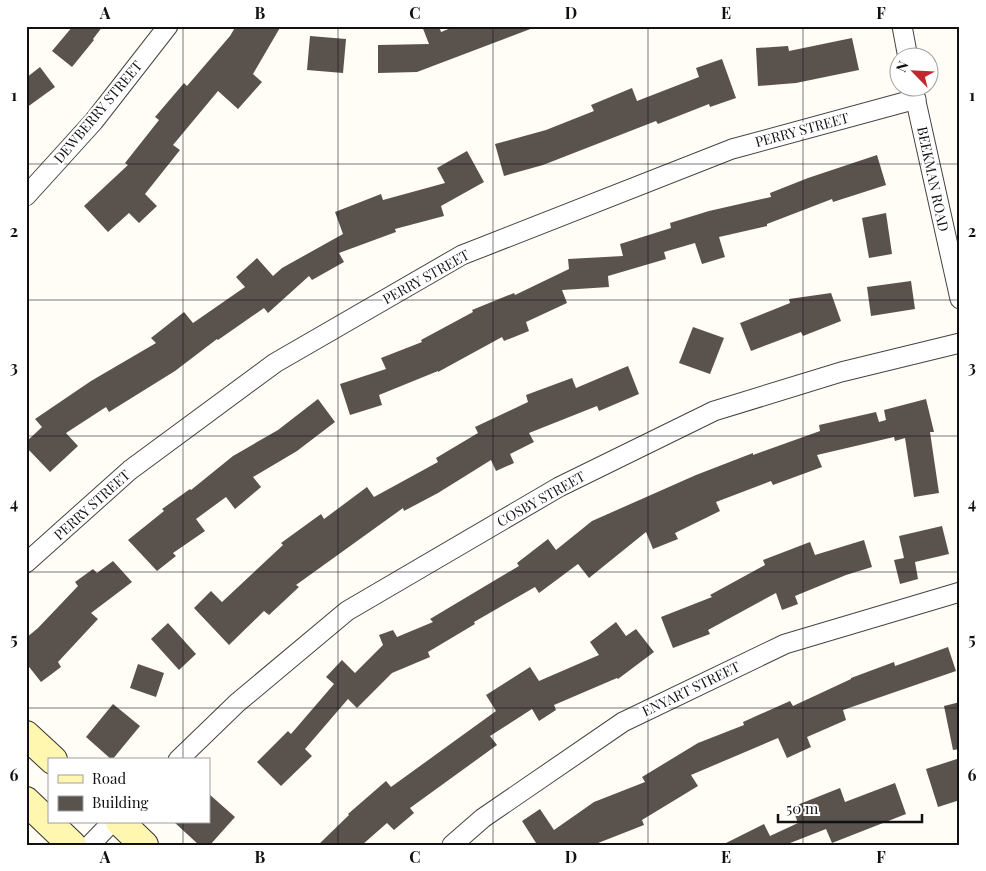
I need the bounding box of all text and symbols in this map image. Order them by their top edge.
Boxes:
text: A [99,2,111,23]
text: B [255,2,266,23]
text: C [409,2,421,23]
text: D [565,2,577,23]
text: E [721,2,731,23]
text: F [876,2,886,23]
north arrow [888,48,938,98]
street label: DEWBERRY STREET [49,56,146,167]
text: N [891,58,912,75]
text: 1 [11,84,17,105]
text: 1 [969,84,975,105]
street label: PERRY STREET [753,108,851,151]
street label: BEEKMAN ROAD [913,125,954,233]
text: 2 [10,220,18,241]
text: 2 [968,220,976,241]
street label: PERRY STREET [379,245,473,308]
text: 3 [10,356,18,377]
text: 3 [968,356,976,377]
street label: PERRY STREET [49,465,134,544]
street label: COSBY STREET [493,466,589,531]
text: 4 [10,492,18,513]
text: 4 [968,492,976,513]
text: 5 [10,628,18,649]
text: 5 [968,628,976,649]
street label: ENYART STREET [639,657,743,720]
legend [48,758,210,824]
text: 6 [10,764,19,785]
text: 6 [968,764,977,785]
text: Road [92,768,126,788]
scale bar [778,791,922,823]
text: Building [92,792,149,812]
text: 50 m [786,798,819,818]
text: A [99,846,111,867]
text: B [255,846,266,867]
text: C [409,846,421,867]
text: D [565,846,577,867]
text: E [721,846,731,867]
text: F [876,846,886,867]

